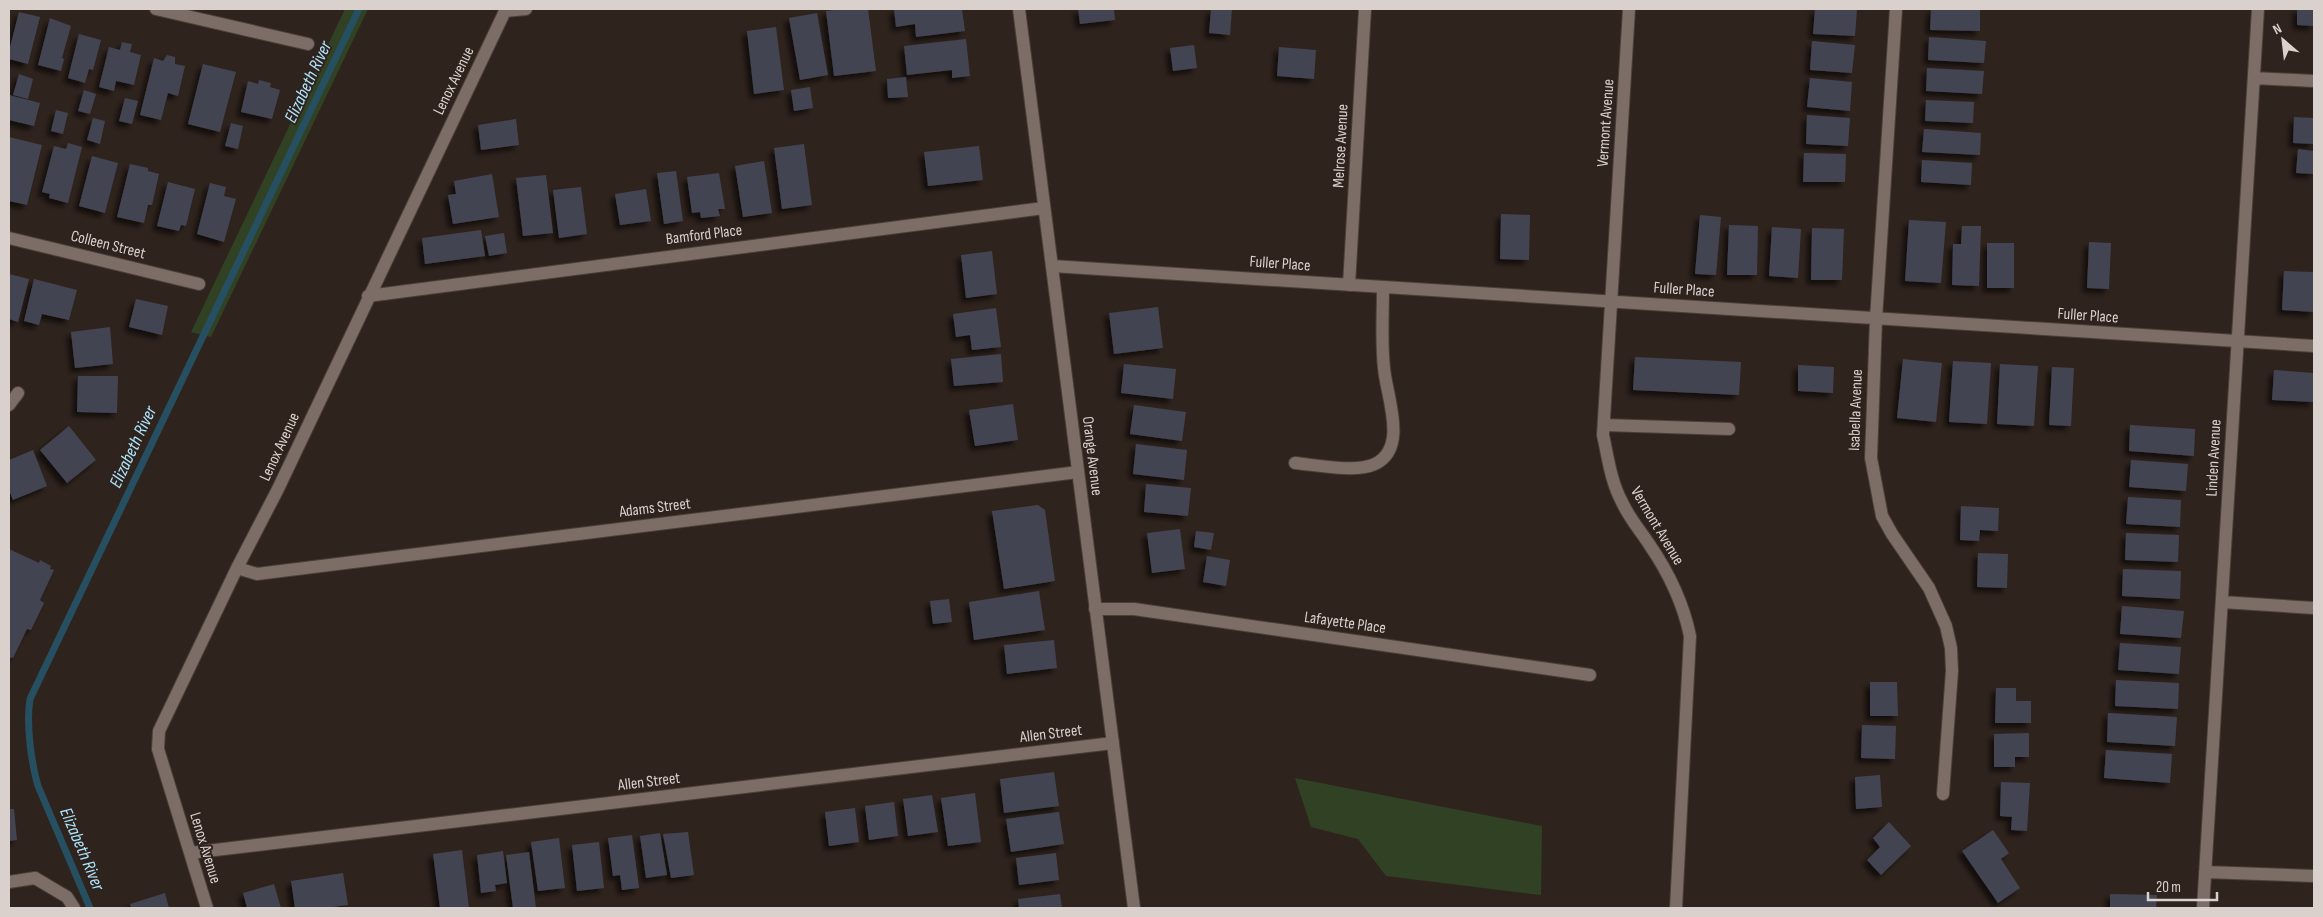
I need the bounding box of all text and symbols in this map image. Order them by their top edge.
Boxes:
north arrow [2258,15,2308,65]
text: N [2270,20,2284,38]
water label: Elizabeth River [280,37,336,126]
street label: Lenox Avenue [429,44,479,118]
street label: Vermont Avenue [1593,78,1619,168]
street label: Melrose Avenue [1329,104,1353,188]
street label: Bamford Place [665,221,743,249]
street label: Colleen Street [69,227,147,263]
street label: Fuller Place [1249,252,1311,276]
street label: Fuller Place [1653,278,1715,302]
street label: Fuller Place [2057,304,2119,328]
street label: Isabella Avenue [1845,369,1867,451]
water label: Elizabeth River [105,402,161,491]
street label: Lenox Avenue [256,410,304,484]
street label: Orange Avenue [1078,415,1106,497]
street label: Linden Avenue [2202,419,2226,497]
street label: Vermont Avenue [1626,483,1688,569]
street label: Adams Street [617,494,692,522]
street label: Lafayette Place [1303,608,1387,638]
street label: Allen Street [1018,721,1083,747]
street label: Allen Street [616,769,681,795]
water label: Elizabeth River [55,804,109,894]
street label: Lenox Avenue [185,810,225,886]
scale bar [2148,870,2217,902]
text: 20 m [2156,878,2181,897]

